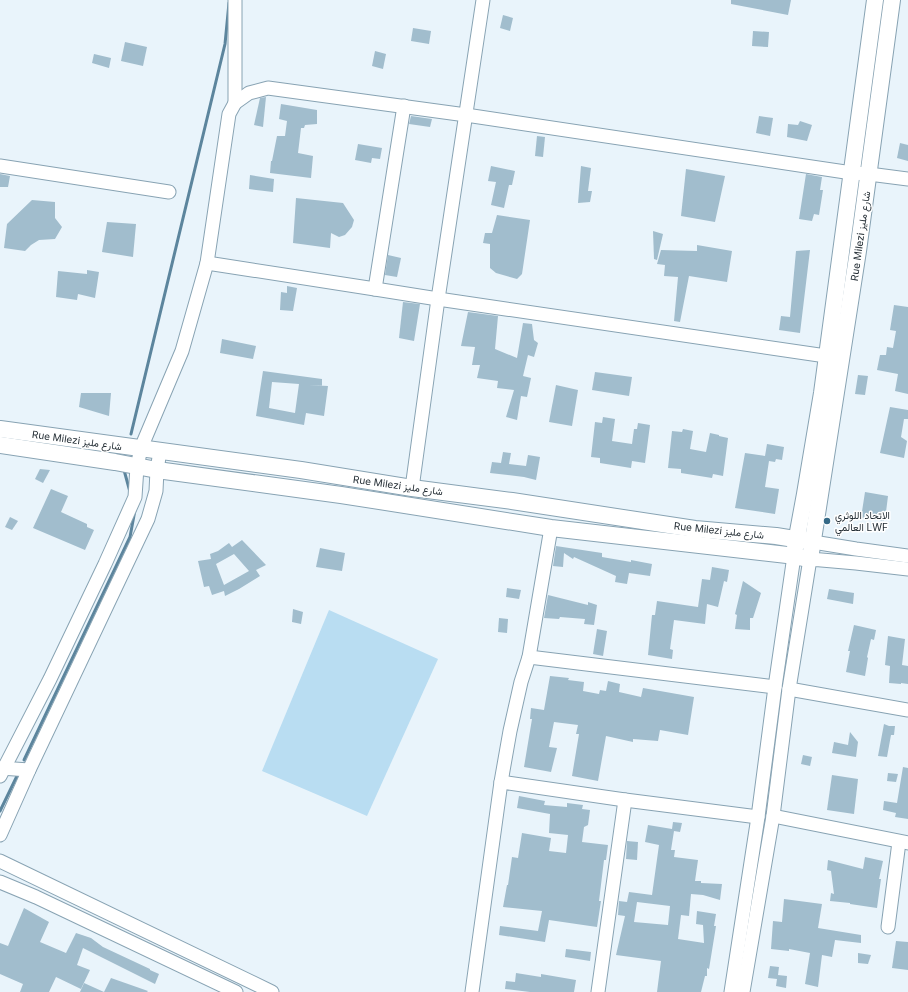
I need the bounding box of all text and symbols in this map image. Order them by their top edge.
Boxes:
street label: Rue Milezi شارع مليز [848,190,873,282]
street label: Rue Milezi شارع مليز [31,428,123,453]
street label: Rue Milezi شارع مليز [352,473,444,498]
place label: الاتحاد اللوثري العالمي LWF [835,509,890,536]
marker: الاتحاد اللوثري العالمي LWF [822,516,832,526]
street label: Rue Milezi شارع مليز [673,519,765,542]

